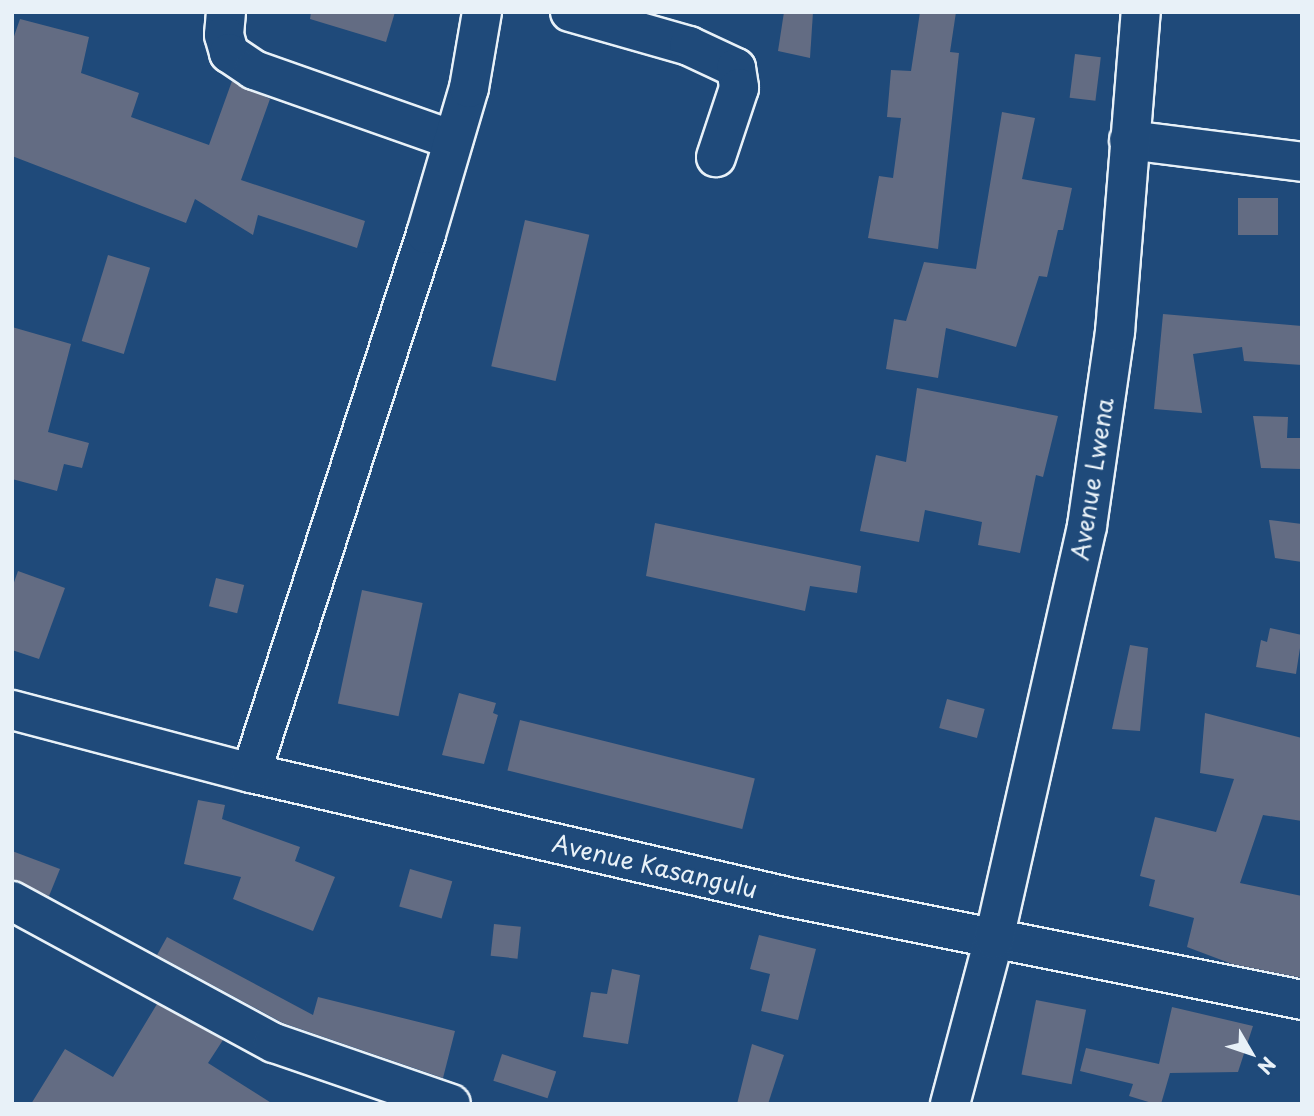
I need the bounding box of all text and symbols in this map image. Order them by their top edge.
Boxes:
street label: Avenue Lwena [1065,396,1119,562]
street label: Avenue Kasangulu [550,828,760,904]
north arrow [1216,1018,1286,1088]
text: N [1252,1052,1283,1081]

